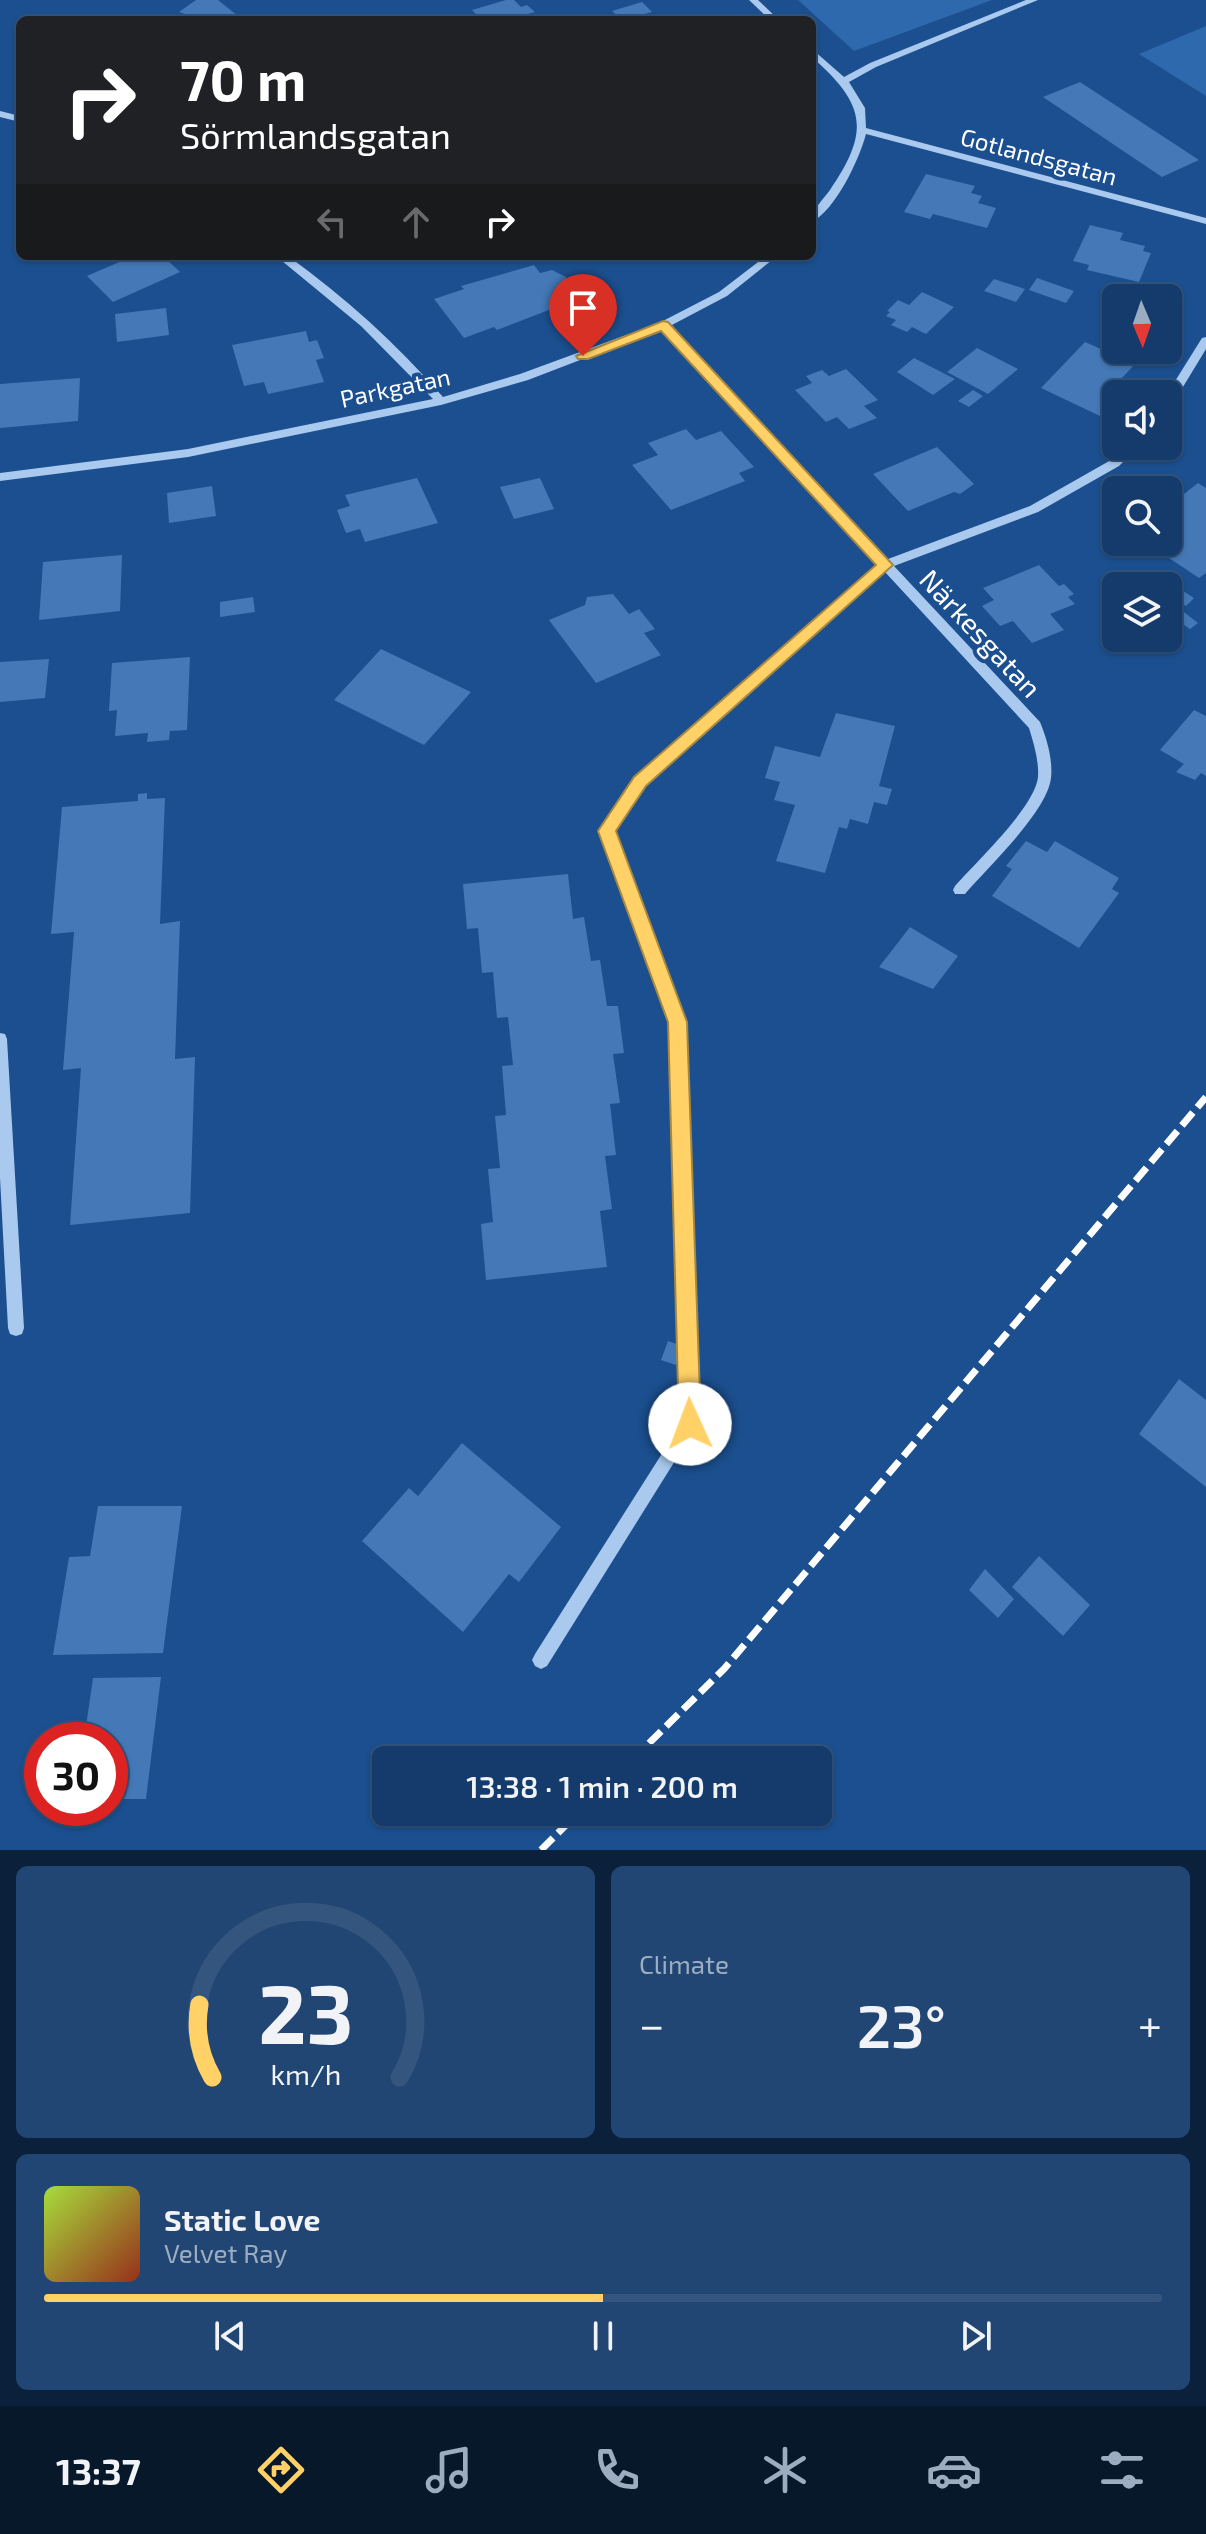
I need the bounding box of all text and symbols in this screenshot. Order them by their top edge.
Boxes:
text: 70 m [180,45,306,112]
icon: right [48,48,152,152]
text: Sörmlandsgatan [180,113,451,156]
street label: Gotlandsgatan [958,121,1120,191]
icon: left [310,200,354,244]
icon: ahead [394,200,438,244]
icon: right [478,200,522,244]
pin [549,274,617,356]
north arrow [1102,284,1182,364]
map controls [1102,284,1182,652]
icon: arrive [561,286,605,330]
street label: Parkgatan [337,361,453,413]
button: sound [1102,380,1182,460]
button: search [1102,476,1182,556]
street label: Närkesgatan [913,562,1049,704]
button: layers [1102,572,1182,652]
position arrow [648,1382,732,1466]
speed limit sign: 30 [24,1722,128,1826]
text: 13:38 · 1 min · 200 m [466,1768,738,1804]
text: Climate [639,1948,729,1979]
text: 23 [258,1961,353,2061]
text: 23° [857,1988,946,2060]
text: − [639,1997,665,2050]
text: + [1138,1997,1162,2050]
text: km/h [270,2056,341,2091]
text: Static Love [164,2201,320,2237]
text: Velvet Ray [164,2237,287,2268]
icon: previous [208,2314,252,2358]
icon: pause [581,2314,625,2358]
icon: next [954,2314,998,2358]
icon: directions [253,2442,309,2498]
icon: music [421,2442,477,2498]
icon: phone [589,2442,645,2498]
icon: climate [757,2442,813,2498]
icon: car [926,2442,982,2498]
icon: filters [1094,2442,1150,2498]
text: 13:37 [56,2449,141,2492]

